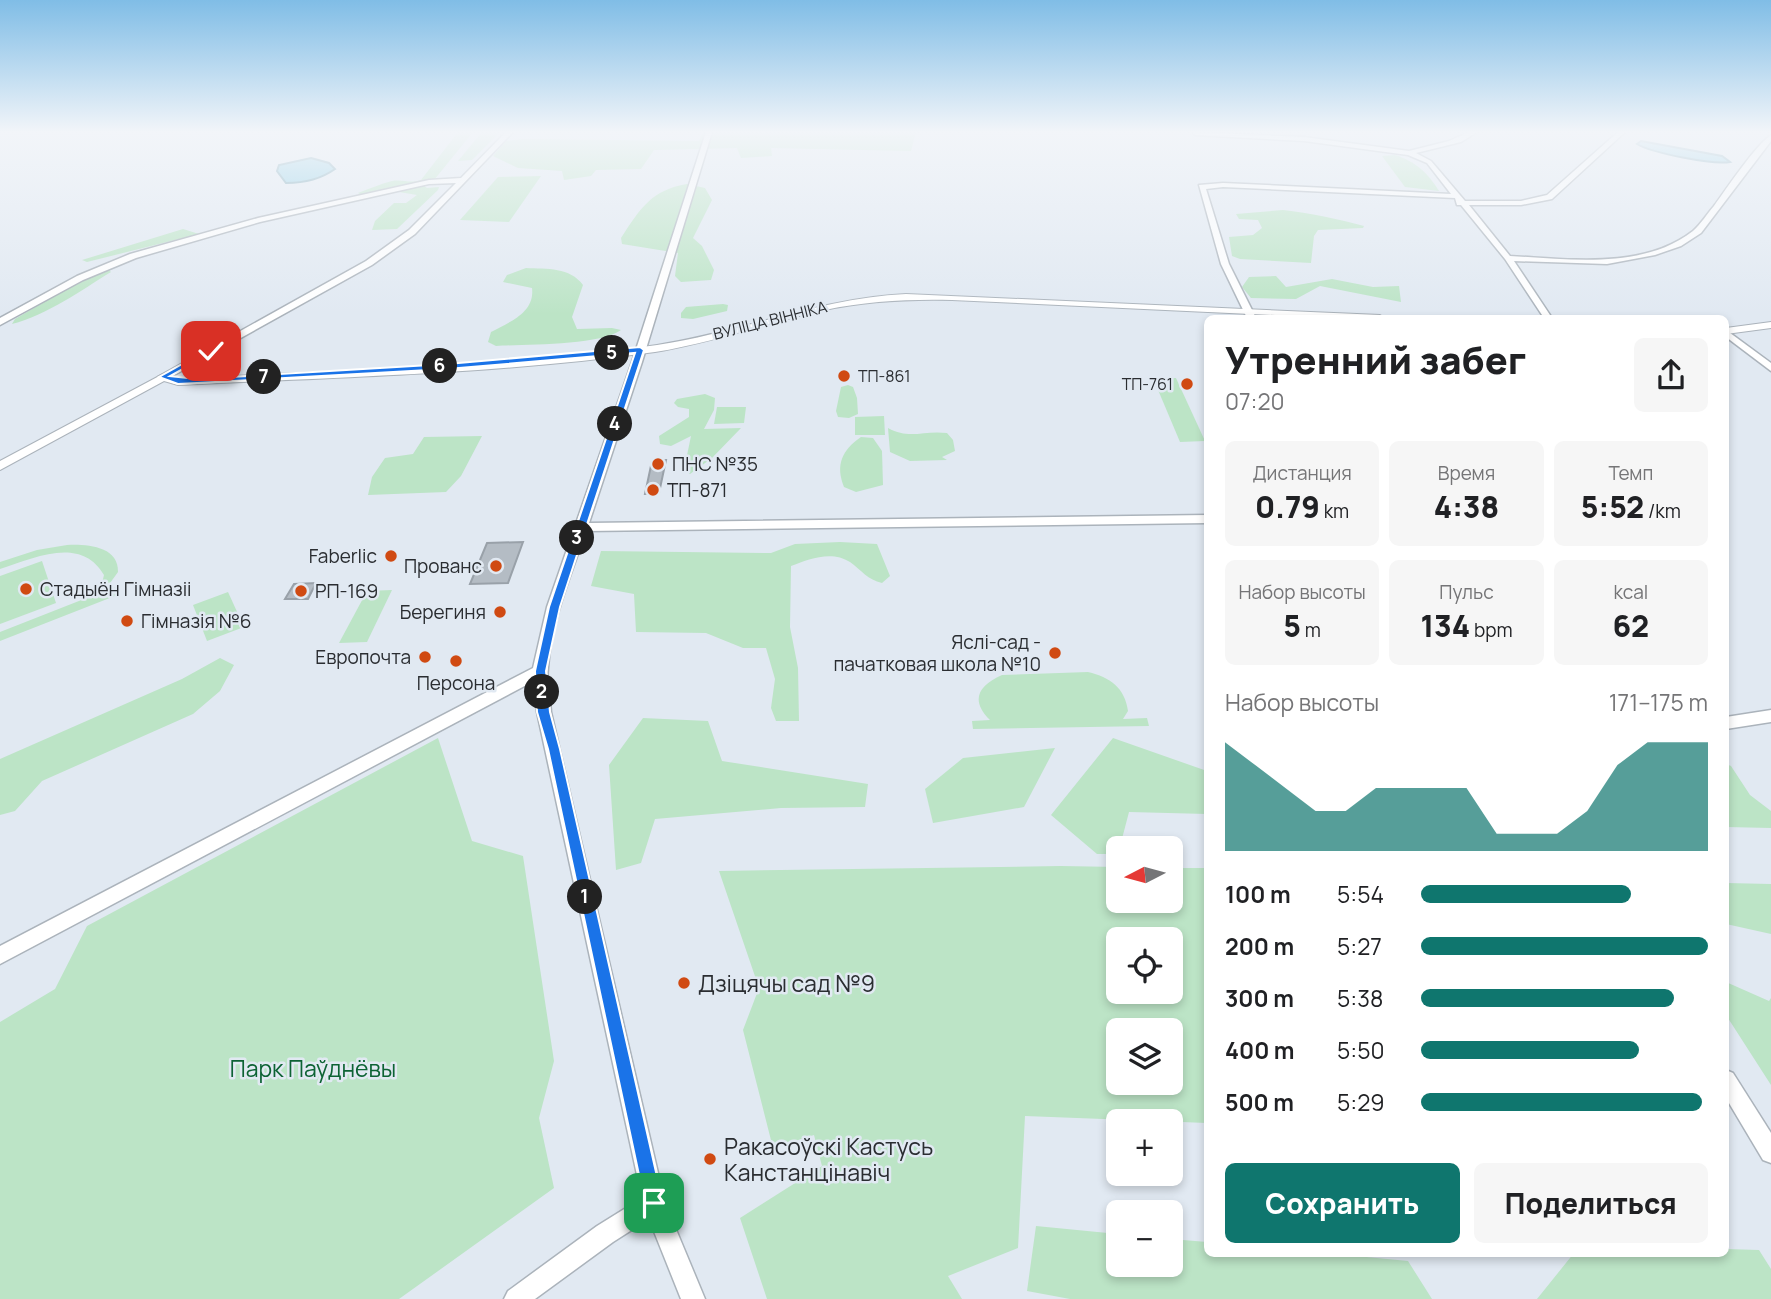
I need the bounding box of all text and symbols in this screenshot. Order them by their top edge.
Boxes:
street label: ВУЛІЦА ВІННІКА [711,295,829,345]
pin [181,321,241,381]
icon: check [192,332,230,370]
text: Утренний забег [1225,333,1526,385]
pin: 5 [594,336,630,370]
button: share [1634,338,1708,412]
text: 5 [606,339,617,365]
pin: 6 [422,348,458,384]
text: 6 [434,352,445,378]
pin: 7 [246,360,282,394]
text: 7 [258,363,269,389]
place label: ТП-861 [858,365,911,387]
marker: ТП-861 [836,368,852,384]
place label: ТП-761 [1122,373,1173,395]
marker: ТП-761 [1179,376,1195,392]
text: 07:20 [1225,385,1285,417]
pin: 4 [598,406,632,442]
text: 4 [609,410,620,436]
place label: ПНС №35 [672,451,758,477]
marker: ПНС №35 [650,456,666,472]
text: Дистанция [1253,460,1352,486]
text: Время [1438,460,1495,486]
text: Темп [1608,460,1653,486]
place label: ТП-871 [667,477,727,503]
marker: ТП-871 [645,482,661,498]
text: 0.79 [1255,486,1320,527]
text: 4:38 [1434,486,1499,527]
text: 5:52 [1581,486,1644,527]
text: km [1320,498,1349,524]
text: /km [1644,498,1681,524]
pin: 3 [560,520,594,556]
text: 3 [571,524,582,550]
place label: Faberlic [309,543,377,569]
marker: Faberlic [383,548,399,564]
place label: Прованс [404,553,482,579]
marker: Прованс [488,558,504,574]
place label: Стадыён Гімназіі [40,576,192,602]
place label: РП-169 [315,578,378,604]
text: Набор высоты [1238,579,1366,605]
text: Пульс [1439,579,1494,605]
text: kcal [1613,579,1648,605]
marker: Стадыён Гімназіі [18,581,34,597]
marker: РП-169 [293,583,309,599]
place label: Берегиня [400,599,486,625]
marker: Берегиня [492,604,508,620]
text: 5 [1283,605,1301,646]
text: 134 [1420,605,1470,646]
text: 62 [1612,605,1649,646]
place label: Гімназія №6 [141,608,252,634]
marker: Гімназія №6 [119,613,135,629]
text: m [1301,617,1321,643]
text: bpm [1470,617,1513,643]
place label: Яслі-сад - пачатковая школа №10 [833,629,1041,677]
place label: Европочта [315,644,411,670]
marker: Яслі-сад - пачатковая школа №10 [1047,645,1063,661]
marker: Европочта [417,649,433,665]
marker: Персона [448,653,464,669]
place label: Персона [417,670,495,696]
pin: 2 [524,674,560,710]
text: 2 [536,678,547,704]
text: Набор высоты [1225,686,1379,718]
text: 171–175 m [1609,686,1708,718]
north arrow [1106,836,1183,914]
map controls [1106,836,1183,1277]
text: 100 m [1225,878,1291,910]
text: 5:54 [1337,878,1384,910]
pin: 1 [568,880,602,914]
text: 1 [580,883,589,909]
button: locate [1106,927,1183,1004]
text: 200 m [1225,930,1294,962]
text: 5:27 [1337,930,1382,962]
place label: Дзіцячы сад №9 [698,967,875,999]
marker: Дзіцячы сад №9 [676,975,692,991]
text: 300 m [1225,982,1294,1014]
text: 5:38 [1337,982,1383,1014]
button: layers [1106,1018,1183,1095]
text: 400 m [1225,1034,1295,1066]
text: 5:50 [1337,1034,1384,1066]
park label: Парк Паўднёвы [230,1052,396,1084]
text: 500 m [1225,1086,1294,1118]
text: 5:29 [1337,1086,1385,1118]
button: + [1106,1109,1183,1186]
place label: Ракасоўскі Кастусь Канстанцінавіч [724,1130,933,1188]
marker: Ракасоўскі Кастусь Канстанцінавіч [702,1151,718,1167]
button: Сохранить [1225,1163,1460,1243]
button: Поделиться [1474,1163,1708,1243]
pin [624,1173,684,1233]
icon: arrive [635,1184,673,1222]
button: − [1106,1200,1183,1277]

